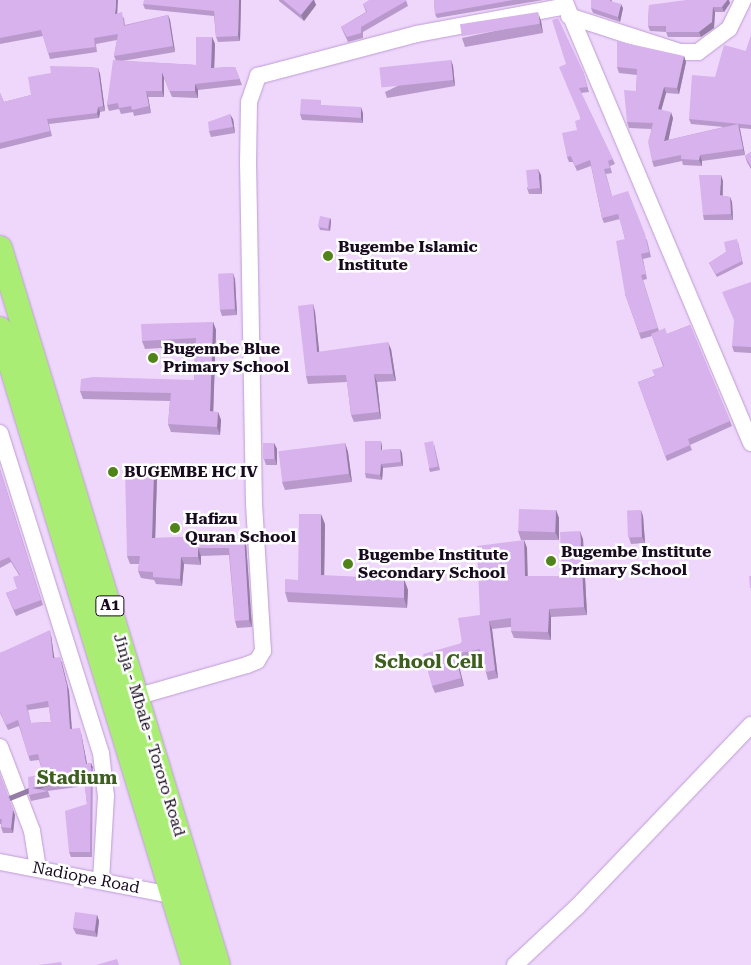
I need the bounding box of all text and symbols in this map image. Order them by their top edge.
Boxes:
place label: Bugembe Islamic Institute [338,237,478,275]
marker: Bugembe Islamic Institute [322,250,334,262]
place label: Bugembe Blue Primary School [163,339,289,377]
marker: Bugembe Blue Primary School [147,352,159,364]
place label: BUGEMBE HC IV [124,462,258,482]
marker: BUGEMBE HC IV [106,465,120,479]
place label: Hafizu Quran School [185,509,296,547]
marker: Hafizu Quran School [169,522,181,534]
place label: Bugembe Institute Primary School [561,542,711,580]
place label: Bugembe Institute Secondary School [358,545,508,583]
marker: Bugembe Institute Primary School [545,555,557,567]
marker: Bugembe Institute Secondary School [342,558,354,570]
road number: A1 [95,594,125,618]
street label: Jinja - Mbale - Tororo Road [109,631,189,839]
district label: School Cell [375,651,483,673]
district label: Stadium [37,767,117,789]
street label: Nadiope Road [31,858,141,898]

